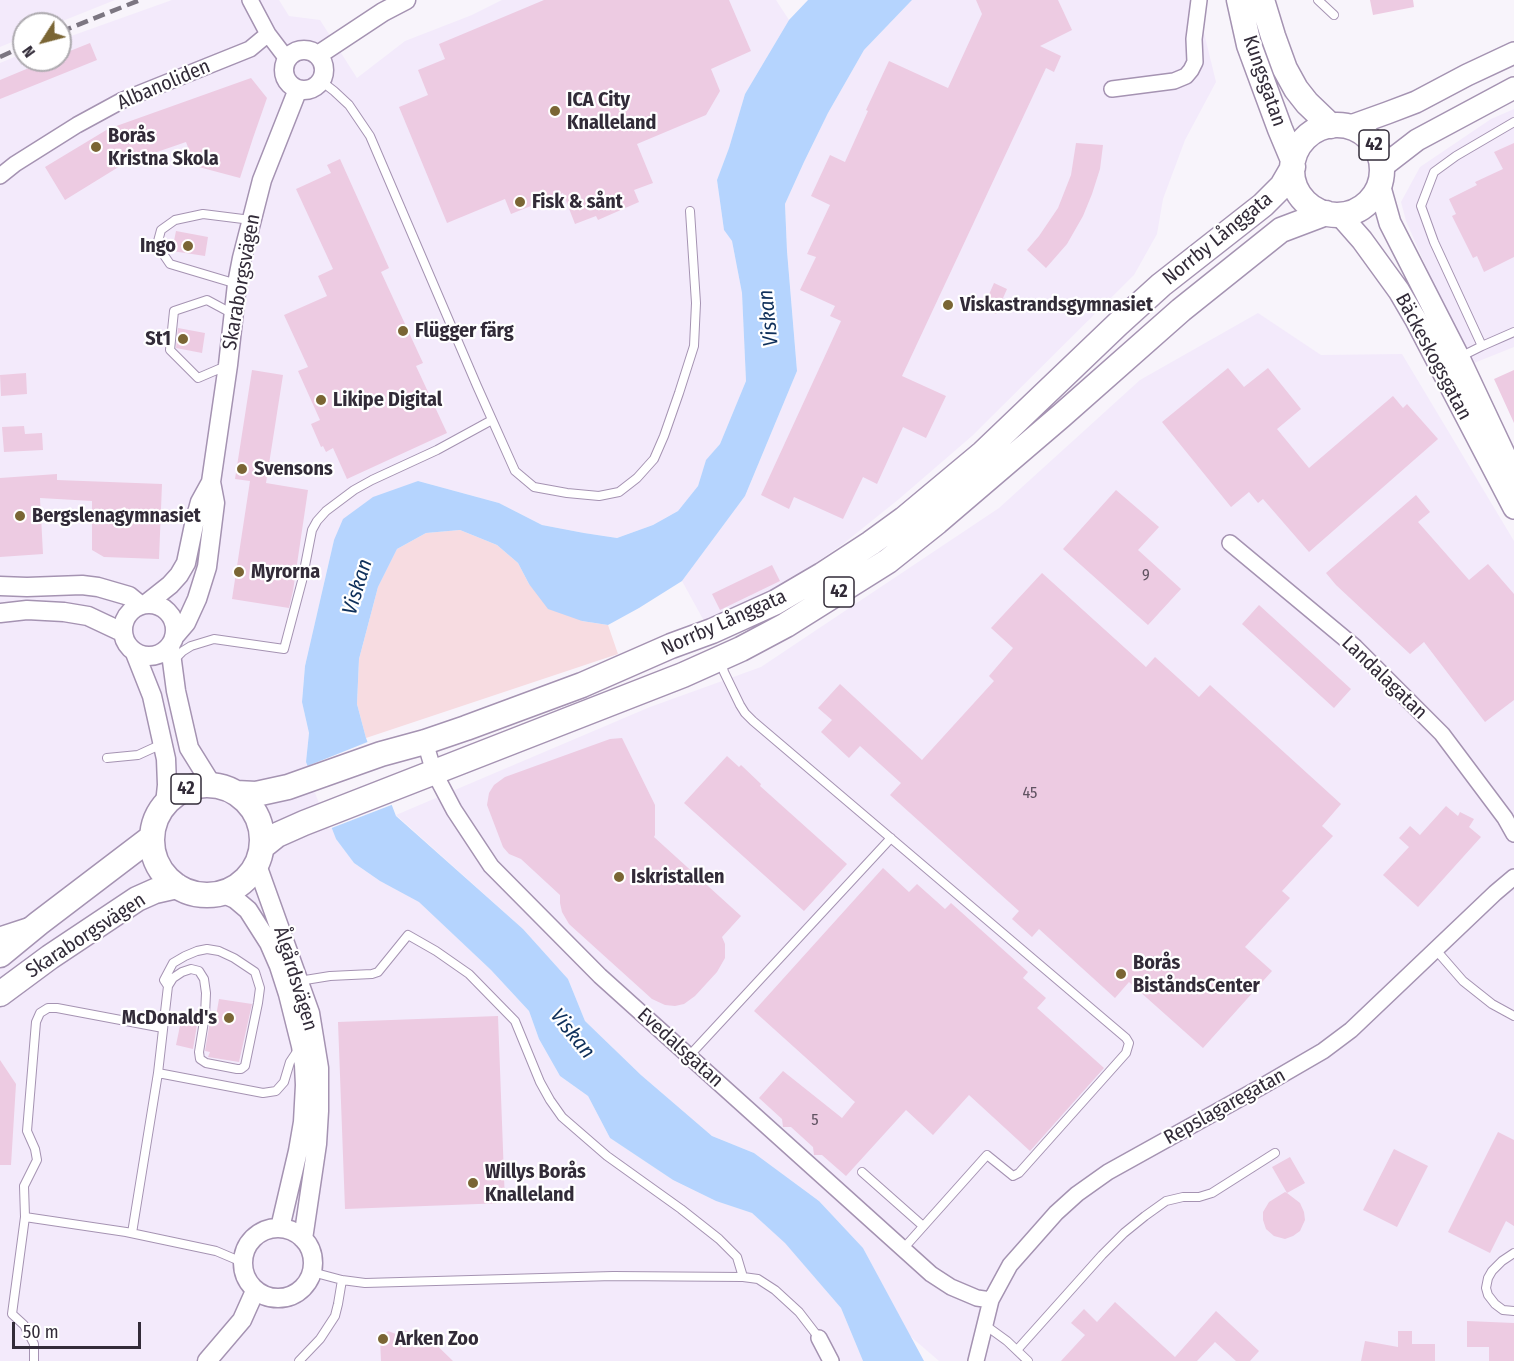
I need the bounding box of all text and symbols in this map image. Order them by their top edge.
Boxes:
north arrow [12,12,72,72]
street label: Kungsgatan [1237,32,1291,130]
text: N [18,42,39,61]
street label: Albanoliden [114,55,214,115]
place label: ICA City Knalleland [567,88,656,135]
marker: ICA City Knalleland [548,104,562,118]
place label: Borås Kristna Skola [108,124,219,171]
road number: 42 [1359,130,1389,160]
marker: Borås Kristna Skola [89,140,103,154]
street label: Norrby Långgata [1158,187,1278,291]
place label: Fisk & sånt [532,190,623,214]
marker: Fisk & sånt [513,195,527,209]
street label: Skaraborgsvägen [218,212,266,352]
place label: Ingo [140,234,176,258]
marker: Ingo [181,239,195,253]
water label: Viskan [753,288,785,348]
street label: Bäckeskogsgatan [1390,290,1476,424]
place label: Viskastrandsgymnasiet [960,293,1153,317]
marker: Viskastrandsgymnasiet [941,298,955,312]
place label: Flügger färg [415,319,514,343]
marker: Flügger färg [396,324,410,338]
place label: St1 [145,327,171,351]
marker: St1 [176,332,190,346]
place label: Likipe Digital [333,388,442,412]
marker: Likipe Digital [314,393,328,407]
place label: Svensons [254,457,333,481]
marker: Svensons [235,462,249,476]
place label: Bergslenagymnasiet [32,504,201,528]
marker: Bergslenagymnasiet [13,509,27,523]
water label: Viskan [338,556,378,618]
place label: Myrorna [251,560,320,584]
marker: Myrorna [232,565,246,579]
house number: 9 [1142,566,1150,586]
road number: 42 [824,577,854,607]
street label: Norrby Långgata [658,585,790,661]
street label: Landalagatan [1336,631,1432,725]
road number: 42 [171,774,201,804]
house number: 45 [1023,784,1037,804]
place label: Iskristallen [631,865,725,889]
marker: Iskristallen [612,870,626,884]
street label: Skaraborgsvägen [22,888,150,984]
street label: Ålgårdsvägen [268,924,322,1034]
place label: Borås BiståndsCenter [1133,951,1260,998]
marker: Borås BiståndsCenter [1114,967,1128,981]
street label: Evedalsgatan [632,1003,728,1093]
water label: Viskan [544,1004,600,1064]
place label: McDonald's [122,1006,217,1030]
marker: McDonald's [222,1011,236,1025]
street label: Repslagaregatan [1160,1064,1290,1150]
house number: 5 [811,1111,819,1131]
place label: Willys Borås Knalleland [485,1160,586,1207]
marker: Willys Borås Knalleland [466,1176,480,1190]
scale bar [15,1310,144,1348]
text: 50 m [23,1321,59,1343]
place label: Arken Zoo [395,1327,479,1351]
marker: Arken Zoo [376,1332,390,1346]

